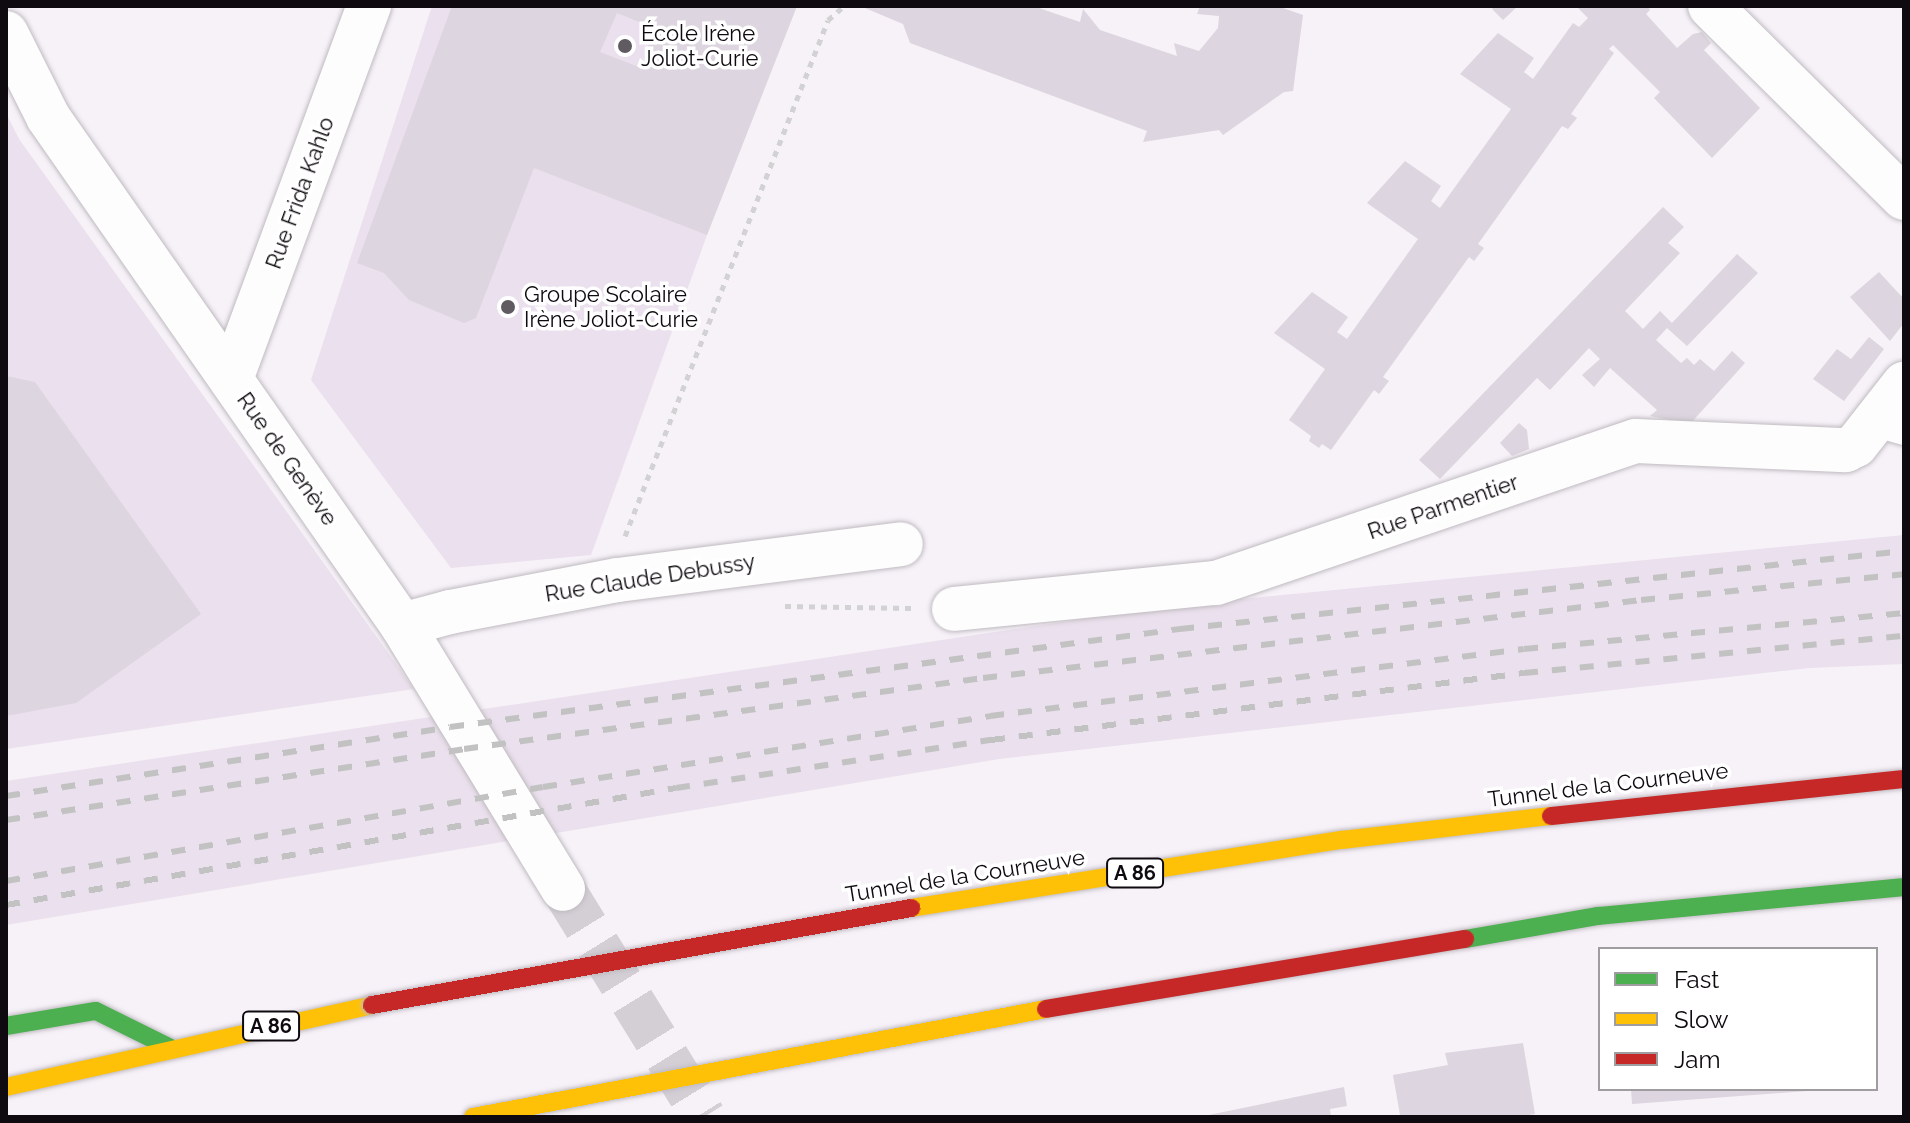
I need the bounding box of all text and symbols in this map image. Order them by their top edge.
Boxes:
place label: École Irène Joliot-Curie [641,20,758,72]
marker: École Irène Joliot-Curie [616,37,634,55]
street label: Rue Frida Kahlo [260,113,340,273]
place label: Groupe Scolaire Irène Joliot-Curie [524,281,698,332]
marker: Groupe Scolaire Irène Joliot-Curie [499,298,517,316]
street label: Rue de Genève [231,387,343,531]
street label: Rue Parmentier [1364,469,1522,545]
street label: Rue Claude Debussy [543,548,757,608]
street label: Tunnel de la Courneuve [1486,757,1730,813]
street label: Tunnel de la Courneuve [843,844,1087,908]
road number: A 86 [1105,857,1165,889]
legend [1598,947,1878,1091]
text: Fast [1674,965,1719,994]
text: Slow [1674,1005,1728,1034]
road number: A 86 [241,1010,301,1042]
text: Jam [1674,1045,1720,1074]

